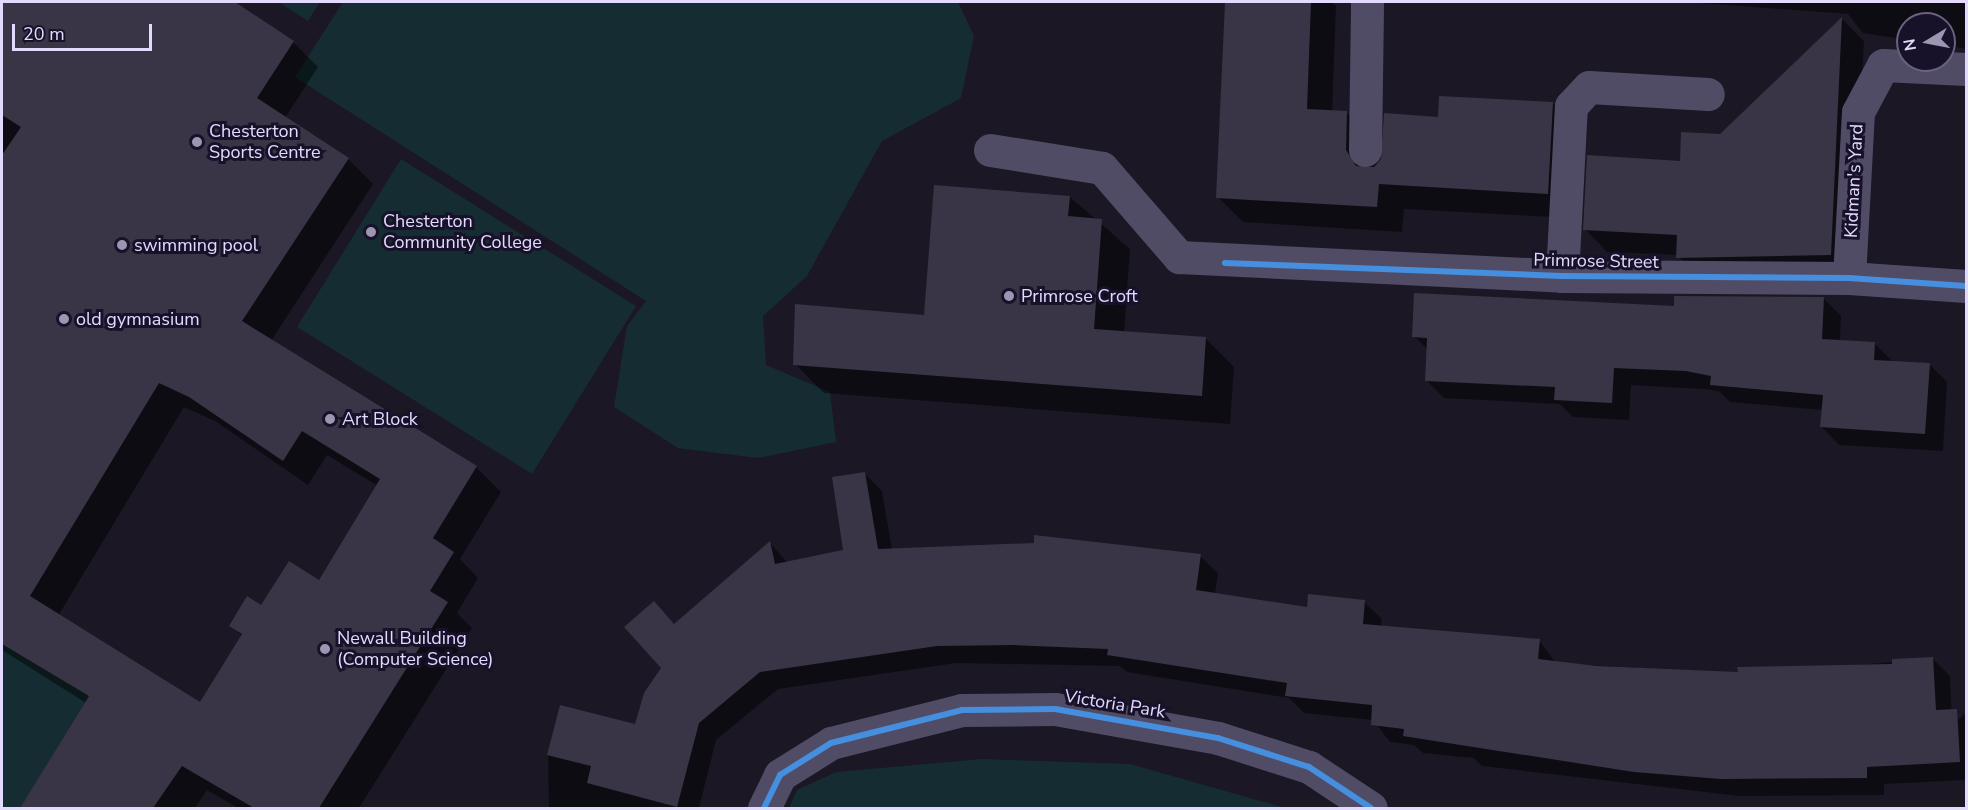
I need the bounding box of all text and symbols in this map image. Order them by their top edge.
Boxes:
scale bar [15,12,154,50]
north arrow [1896,12,1956,72]
text: 20 m [23,22,65,46]
text: N [1898,37,1922,53]
place label: Chesterton Sports Centre [209,121,321,164]
street label: Kidman's Yard [1840,123,1868,239]
marker: Chesterton Sports Centre [190,135,204,149]
place label: Chesterton Community College [383,211,542,254]
marker: Chesterton Community College [364,225,378,239]
place label: swimming pool [134,234,258,256]
marker: swimming pool [115,238,129,252]
street label: Primrose Street [1533,249,1659,273]
place label: Primrose Croft [1021,285,1138,307]
marker: Primrose Croft [1002,289,1016,303]
place label: old gymnasium [76,308,200,330]
marker: old gymnasium [57,312,71,326]
place label: Art Block [342,408,418,430]
marker: Art Block [323,412,337,426]
place label: Newall Building (Computer Science) [337,628,494,670]
marker: Newall Building (Computer Science) [318,642,332,656]
street label: Victoria Park [1063,685,1167,723]

